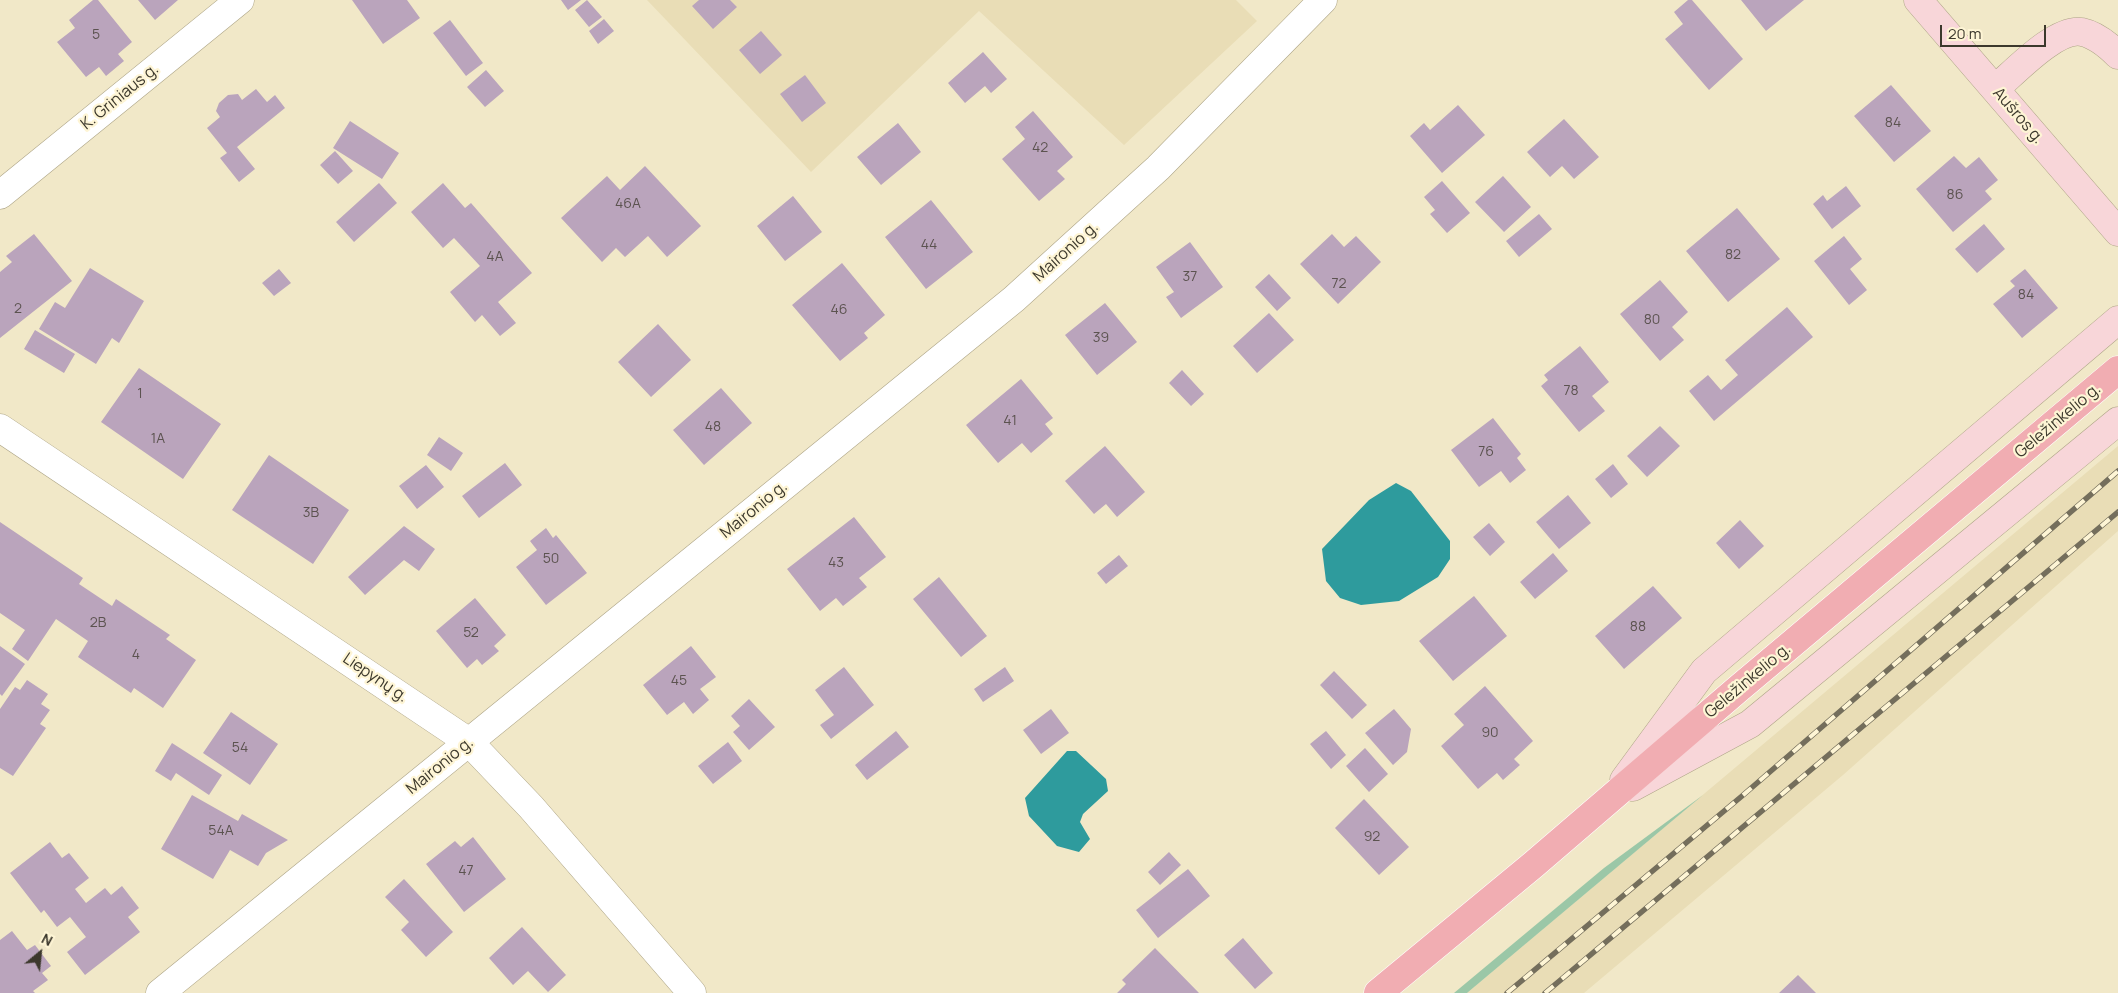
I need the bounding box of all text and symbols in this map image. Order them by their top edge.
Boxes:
scale bar [1943,15,2049,47]
text: 20 m [1948,23,1981,44]
house number: 5 [92,27,100,43]
street label: K. Griniaus g. [77,60,163,134]
street label: Aušros g. [1988,84,2048,148]
house number: 84 [1885,115,1901,131]
house number: 42 [1032,140,1048,156]
house number: 86 [1947,187,1963,203]
house number: 46A [615,196,641,212]
street label: Maironio g. [1030,218,1102,286]
house number: 44 [921,237,937,253]
house number: 82 [1725,247,1741,263]
house number: 4A [486,249,504,265]
house number: 37 [1183,269,1197,285]
house number: 72 [1331,276,1347,292]
house number: 84 [2018,287,2034,303]
house number: 2 [14,301,22,317]
house number: 46 [831,302,847,318]
house number: 80 [1644,312,1660,328]
house number: 39 [1093,330,1109,346]
street label: Geležinkelio g. [2011,380,2105,462]
house number: 78 [1563,383,1579,399]
house number: 1 [137,386,143,402]
house number: 41 [1003,413,1017,429]
house number: 48 [705,419,721,435]
house number: 1A [151,431,165,447]
house number: 76 [1478,444,1494,460]
street label: Maironio g. [717,477,791,543]
house number: 3B [303,505,319,521]
house number: 50 [543,551,559,567]
house number: 43 [828,555,844,571]
house number: 2B [90,615,106,631]
house number: 88 [1630,619,1646,635]
house number: 52 [463,625,479,641]
street label: Geležinkelio g. [1701,640,1795,722]
house number: 4 [132,647,140,663]
street label: Liepynų g. [339,649,411,707]
house number: 45 [671,673,687,689]
house number: 90 [1481,725,1499,741]
street label: Maironio g. [403,733,477,799]
house number: 54 [232,740,248,756]
house number: 54A [208,823,234,839]
house number: 92 [1364,829,1380,845]
house number: 47 [458,863,474,879]
north arrow [15,928,65,978]
text: N [38,929,56,950]

